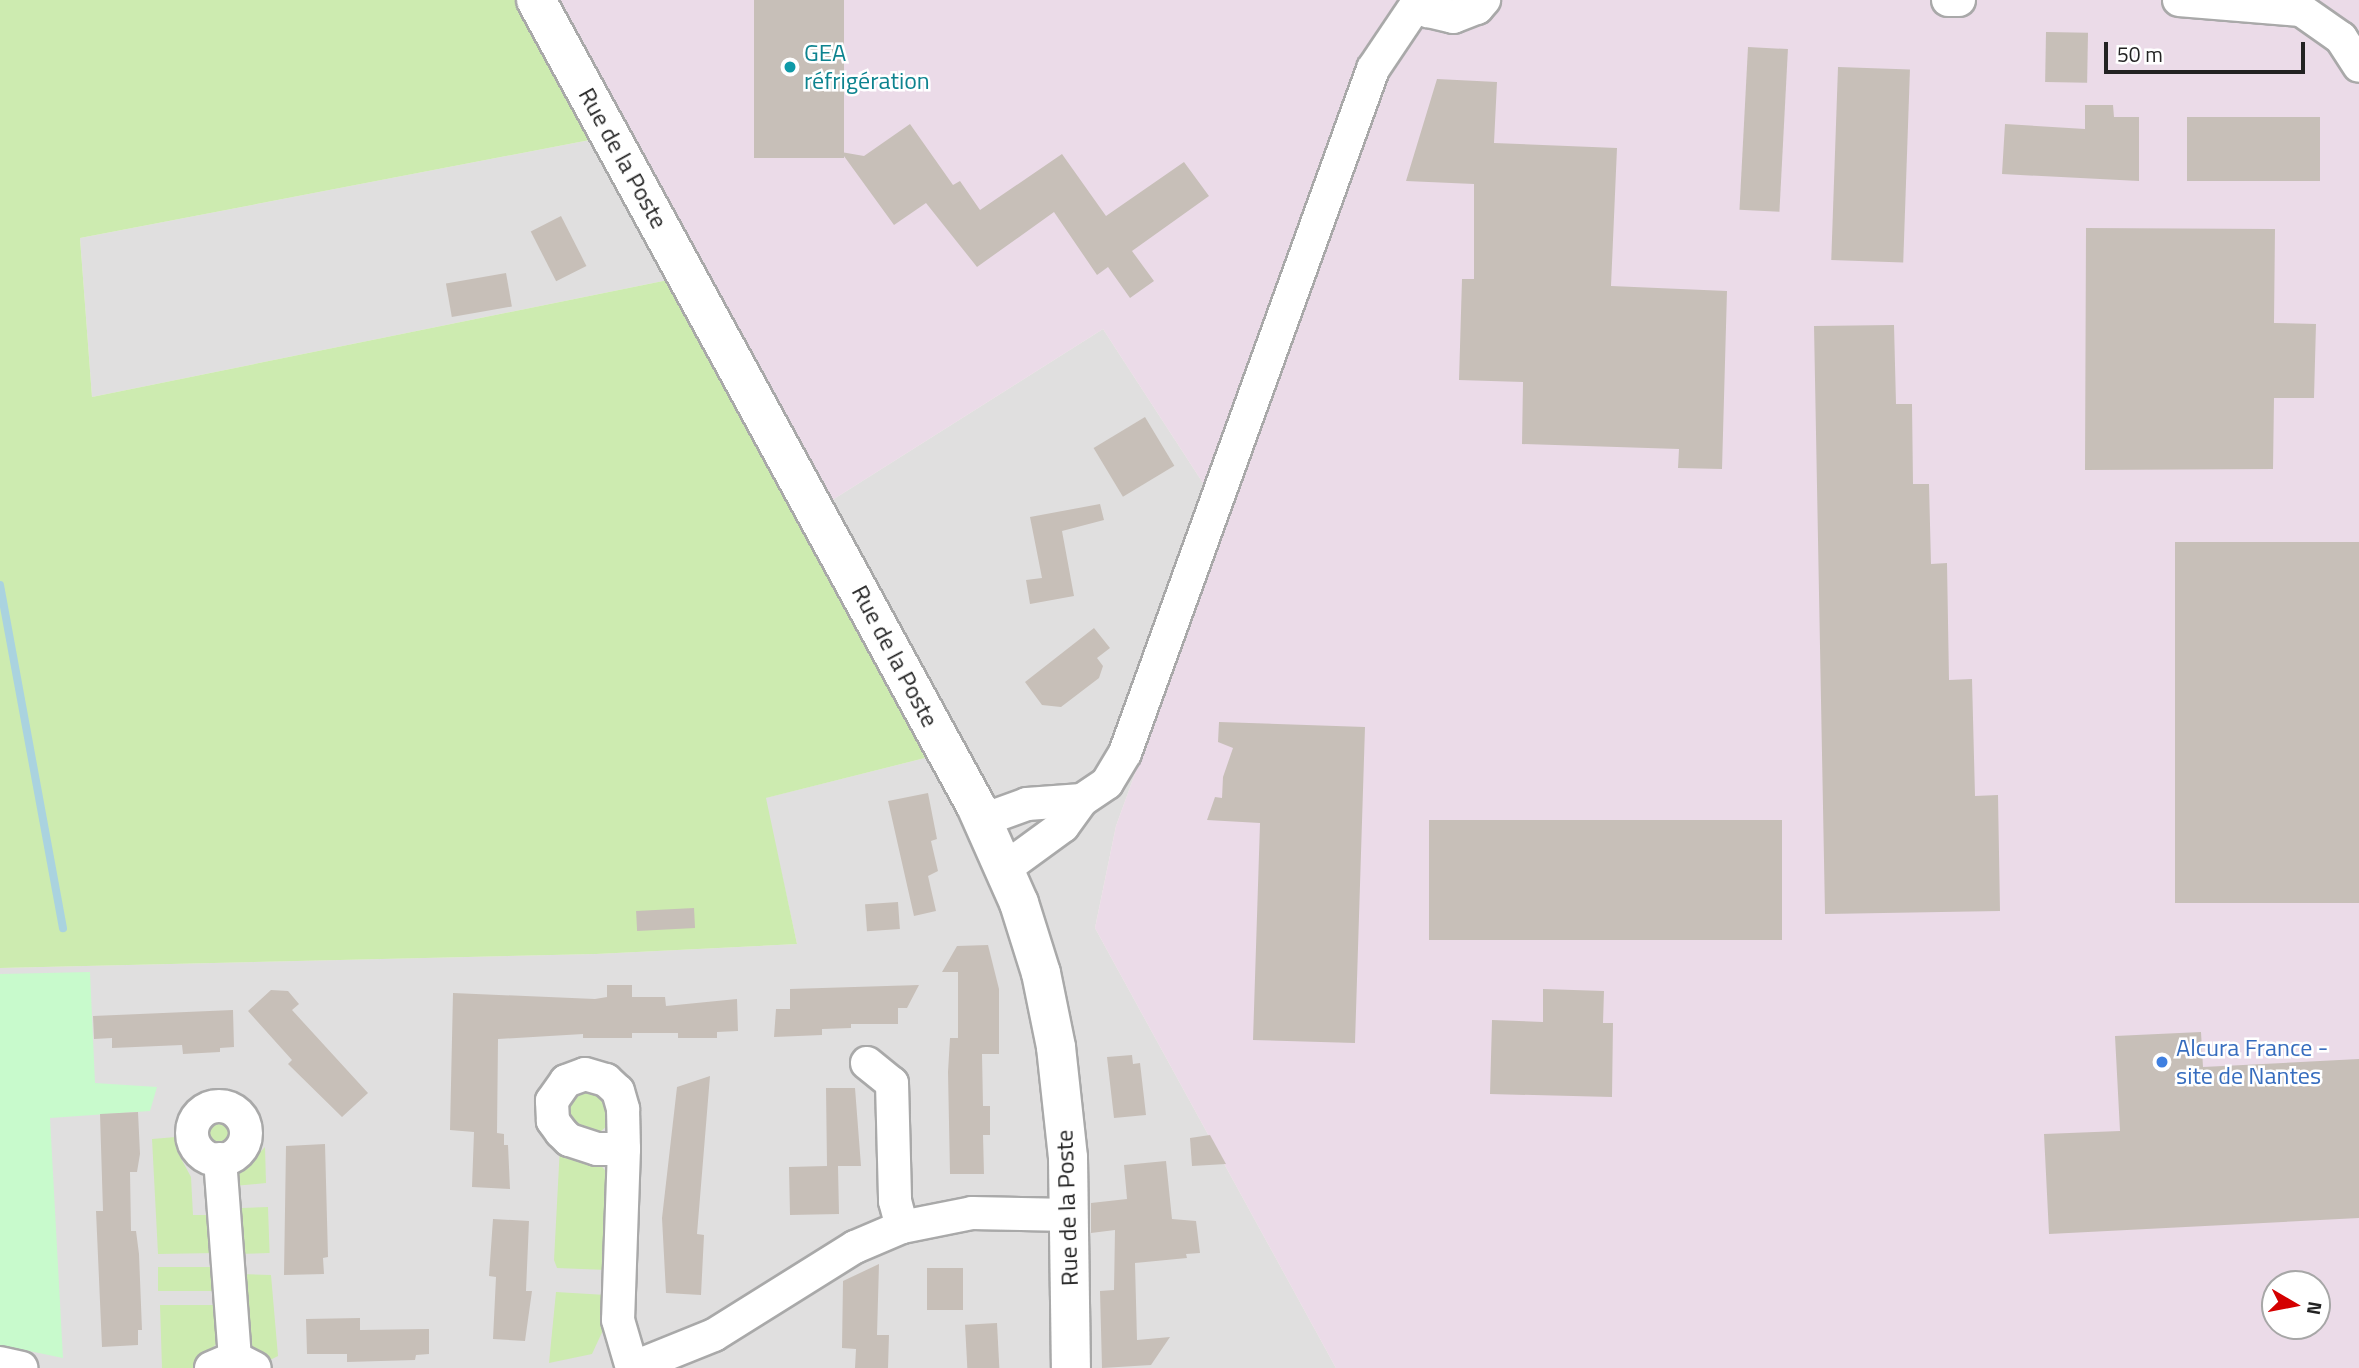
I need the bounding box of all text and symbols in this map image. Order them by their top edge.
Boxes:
scale bar [2107,28,2308,72]
text: 50 m [2117,38,2163,70]
place label: GEA réfrigération [804,39,930,95]
marker: GEA réfrigération [782,59,798,75]
street label: Rue de la Poste [573,83,673,233]
street label: Rue de la Poste [846,580,944,732]
place label: Alcura France - site de Nantes [2176,1034,2328,1090]
marker: Alcura France - site de Nantes [2154,1054,2170,1070]
street label: Rue de la Poste [1050,1129,1084,1287]
north arrow [2261,1270,2331,1340]
text: N [2300,1299,2331,1317]

